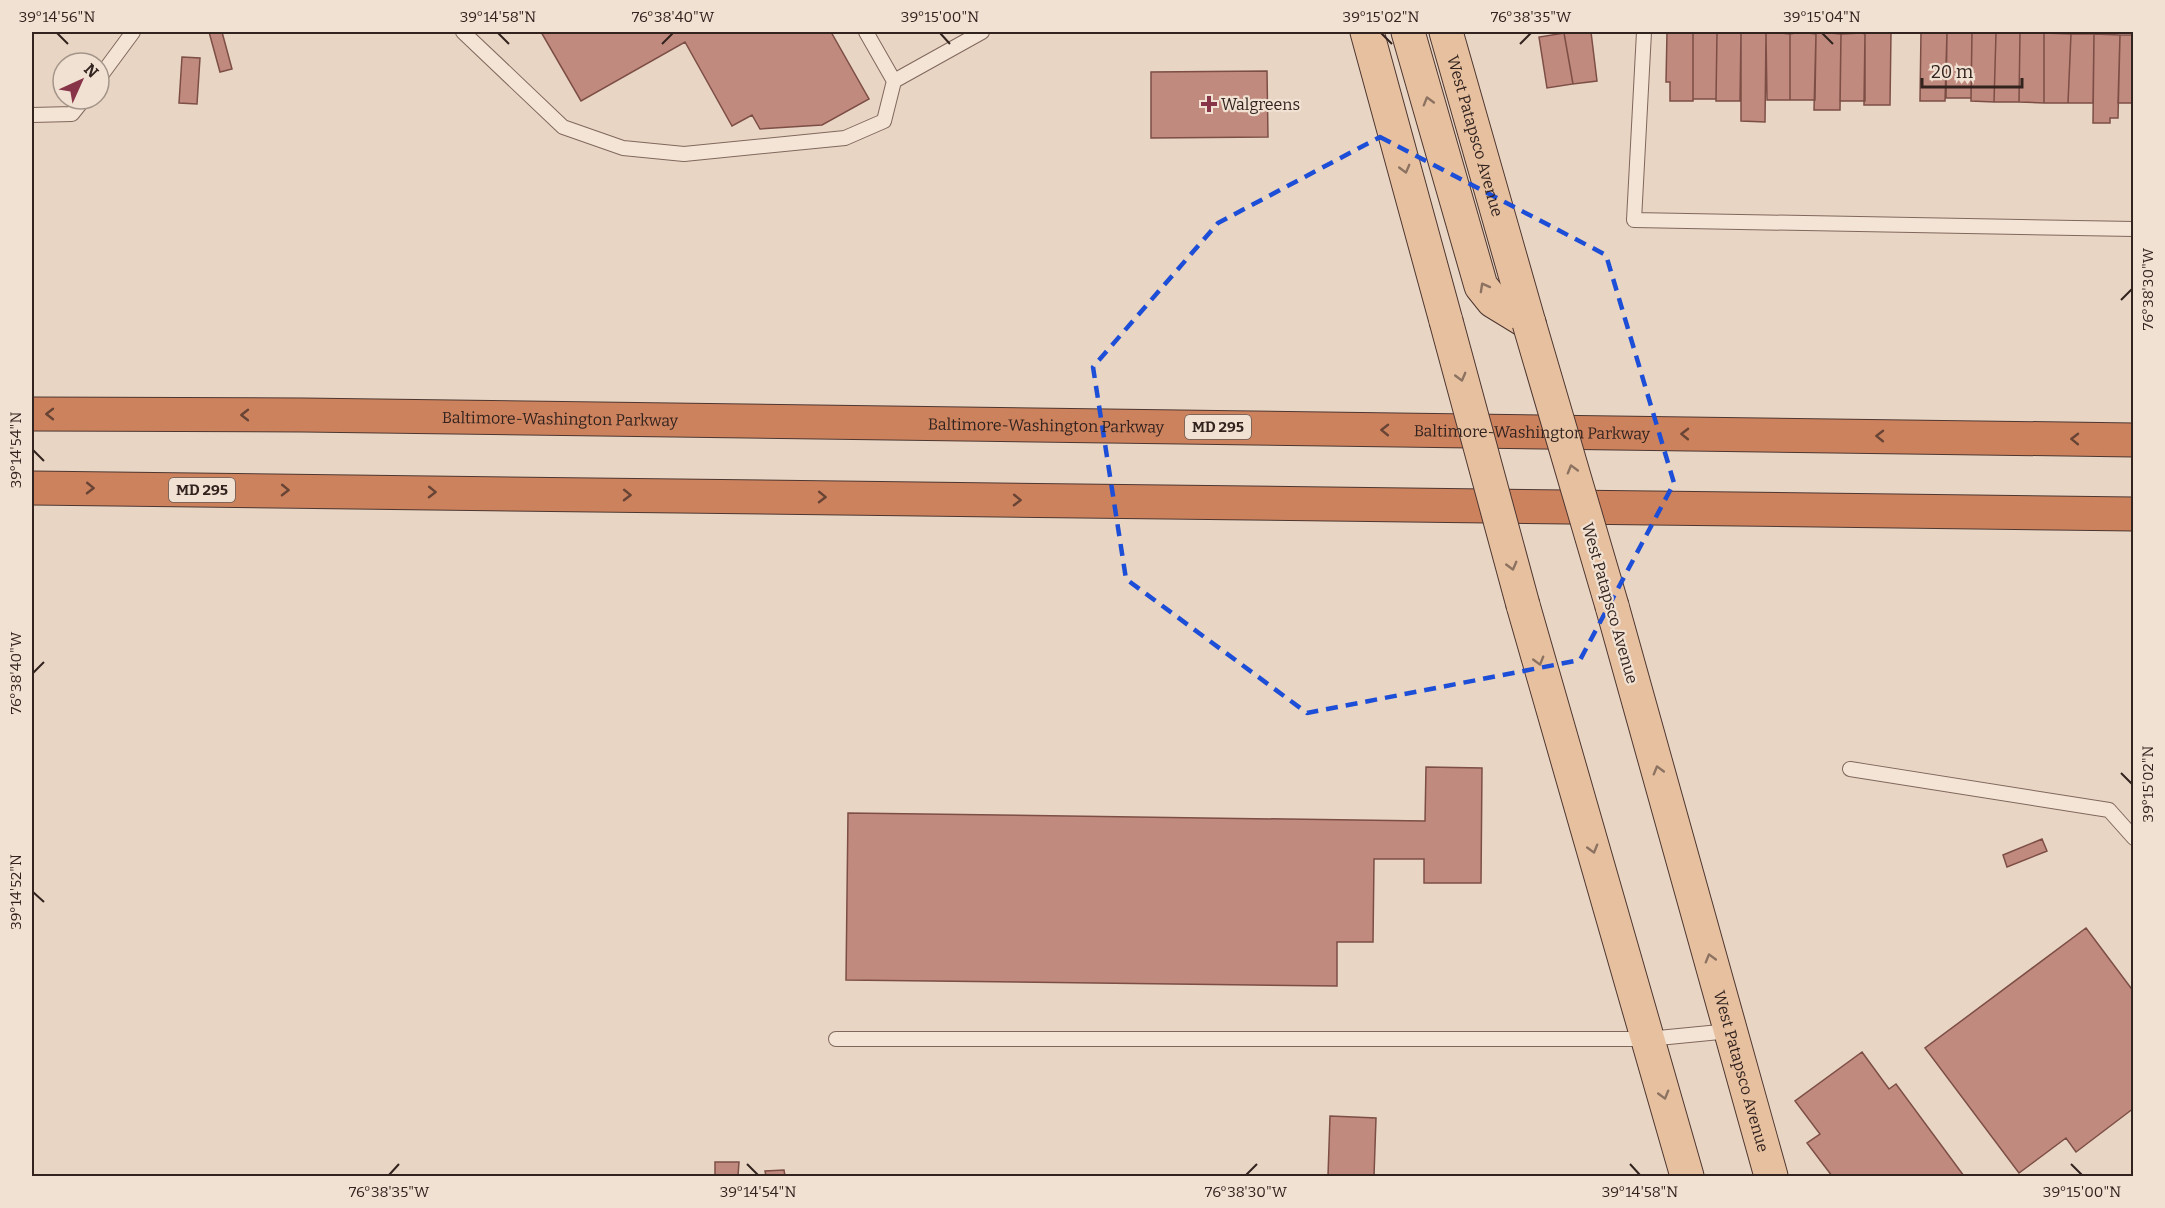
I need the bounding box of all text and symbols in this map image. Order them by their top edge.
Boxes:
text: 39°14'56"N [19,8,95,26]
text: 39°14'58"N [460,8,536,26]
text: 76°38'40"W [632,8,715,26]
text: 39°15'00"N [901,8,979,26]
text: 39°15'02"N [1343,8,1420,26]
text: 76°38'35"W [1491,8,1572,26]
text: 39°15'04"N [1783,8,1861,26]
north arrow [51,51,111,111]
scale bar [1922,51,2022,89]
street label: West Patapsco Avenue [1444,53,1508,219]
text: N [80,60,102,82]
text: 20 m [1931,61,1973,83]
place label: Walgreens [1221,95,1300,114]
one-way arrow [1423,96,1435,107]
marker: Walgreens [1202,97,1216,111]
one-way arrow [1397,164,1410,174]
text: 76°38'30"W [2139,247,2157,330]
one-way arrow [1480,283,1491,293]
one-way arrow [1454,372,1467,382]
street label: Baltimore-Washington Parkway [442,407,679,430]
one-way arrow [45,408,54,420]
one-way arrow [240,409,249,421]
text: 39°14'54"N [7,412,25,488]
street label: Baltimore-Washington Parkway [928,414,1165,436]
road number: MD 295 [1185,415,1251,439]
street label: Baltimore-Washington Parkway [1414,421,1651,443]
one-way arrow [1381,423,1390,436]
one-way arrow [1681,427,1690,440]
one-way arrow [1876,430,1885,442]
one-way arrow [2071,433,2080,445]
one-way arrow [1567,464,1579,475]
road number: MD 295 [169,478,235,502]
one-way arrow [85,482,94,494]
one-way arrow [280,484,289,497]
one-way arrow [427,486,436,498]
one-way arrow [622,489,631,501]
one-way arrow [817,491,826,503]
one-way arrow [1012,494,1021,506]
street label: West Patapsco Avenue [1578,520,1642,686]
one-way arrow [1505,560,1517,571]
text: 76°38'40"W [7,631,25,714]
one-way arrow [1532,655,1544,666]
text: 39°15'02"N [2139,745,2157,822]
one-way arrow [1652,766,1665,776]
one-way arrow [1586,843,1598,854]
text: 39°14'52"N [7,854,25,930]
one-way arrow [1705,953,1717,964]
street label: West Patapsco Avenue [1710,988,1773,1154]
one-way arrow [1657,1089,1669,1100]
text: 76°38'35"W [349,1183,430,1201]
text: 39°14'54"N [720,1183,796,1201]
text: 76°38'30"W [1205,1183,1288,1201]
text: 39°14'58"N [1602,1183,1678,1201]
text: 39°15'00"N [2043,1183,2121,1201]

